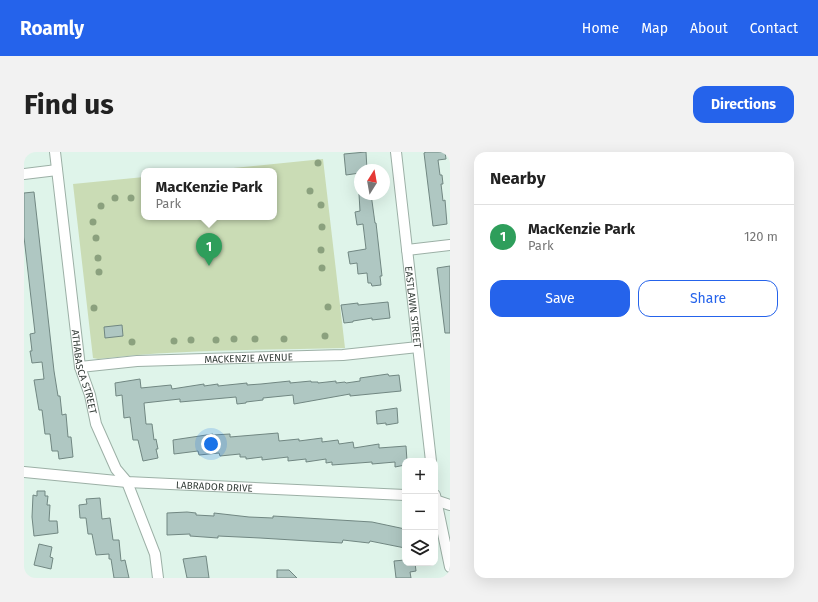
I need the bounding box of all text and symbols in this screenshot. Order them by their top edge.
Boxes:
text: Roamly [20,17,84,40]
text: Home [582,20,619,37]
text: Map [641,20,668,37]
text: About [690,20,728,37]
text: Contact [750,20,798,37]
button: Directions [693,86,794,123]
text: Find us [24,88,114,121]
north arrow [354,164,390,200]
popup [141,168,277,220]
text: Nearby [490,168,545,189]
text: MacKenzie Park [155,178,263,196]
text: Park [155,196,181,211]
text: MacKenzie Park [528,220,635,238]
text: 1 [500,229,506,244]
text: 120 m [744,229,778,244]
pin: 1 [196,233,222,266]
text: Park [528,238,554,253]
street label: EASTLAWN STREET [402,266,423,350]
button: Save [490,280,630,317]
button: Share [638,280,778,317]
street label: ATHABASCA STREET [69,329,99,416]
street label: MACKENZIE AVENUE [204,351,293,366]
your location [201,434,221,454]
map controls [402,458,438,566]
button: + [402,458,438,494]
street label: LABRADOR DRIVE [176,479,253,495]
button: − [402,494,438,530]
button: layers [402,530,438,566]

